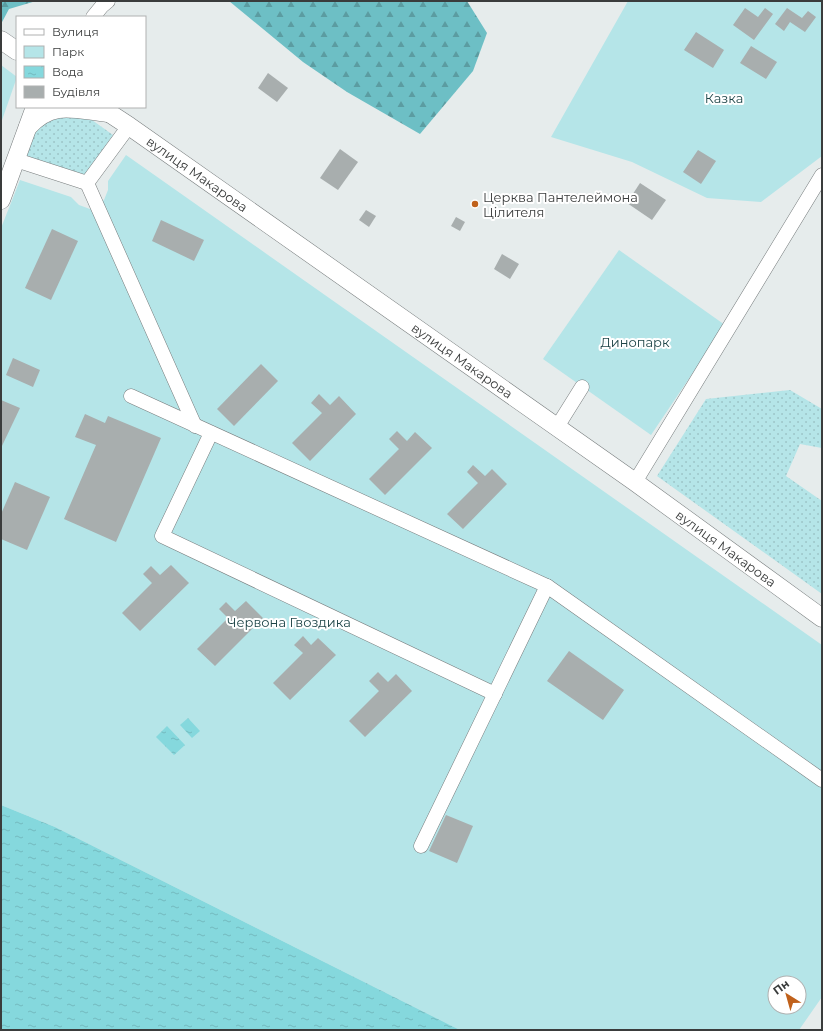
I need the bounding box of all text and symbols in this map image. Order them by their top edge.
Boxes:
legend [16,16,146,108]
text: Вулиця [52,24,99,39]
text: Парк [52,44,84,59]
text: Вода [52,64,83,79]
text: Будівля [52,84,100,99]
park label: Казка [705,90,743,106]
street label: вулиця Макарова [143,133,251,215]
place label: Церква Пантелеймона Цілителя [483,189,638,220]
marker: Церква Пантелеймона Цілителя [470,199,480,209]
street label: вулиця Макарова [408,319,516,401]
park label: Динопарк [600,334,670,350]
street label: вулиця Макарова [673,506,779,590]
park label: Червона Гвоздика [227,614,351,630]
north arrow [767,975,807,1015]
text: Пн [770,976,792,998]

